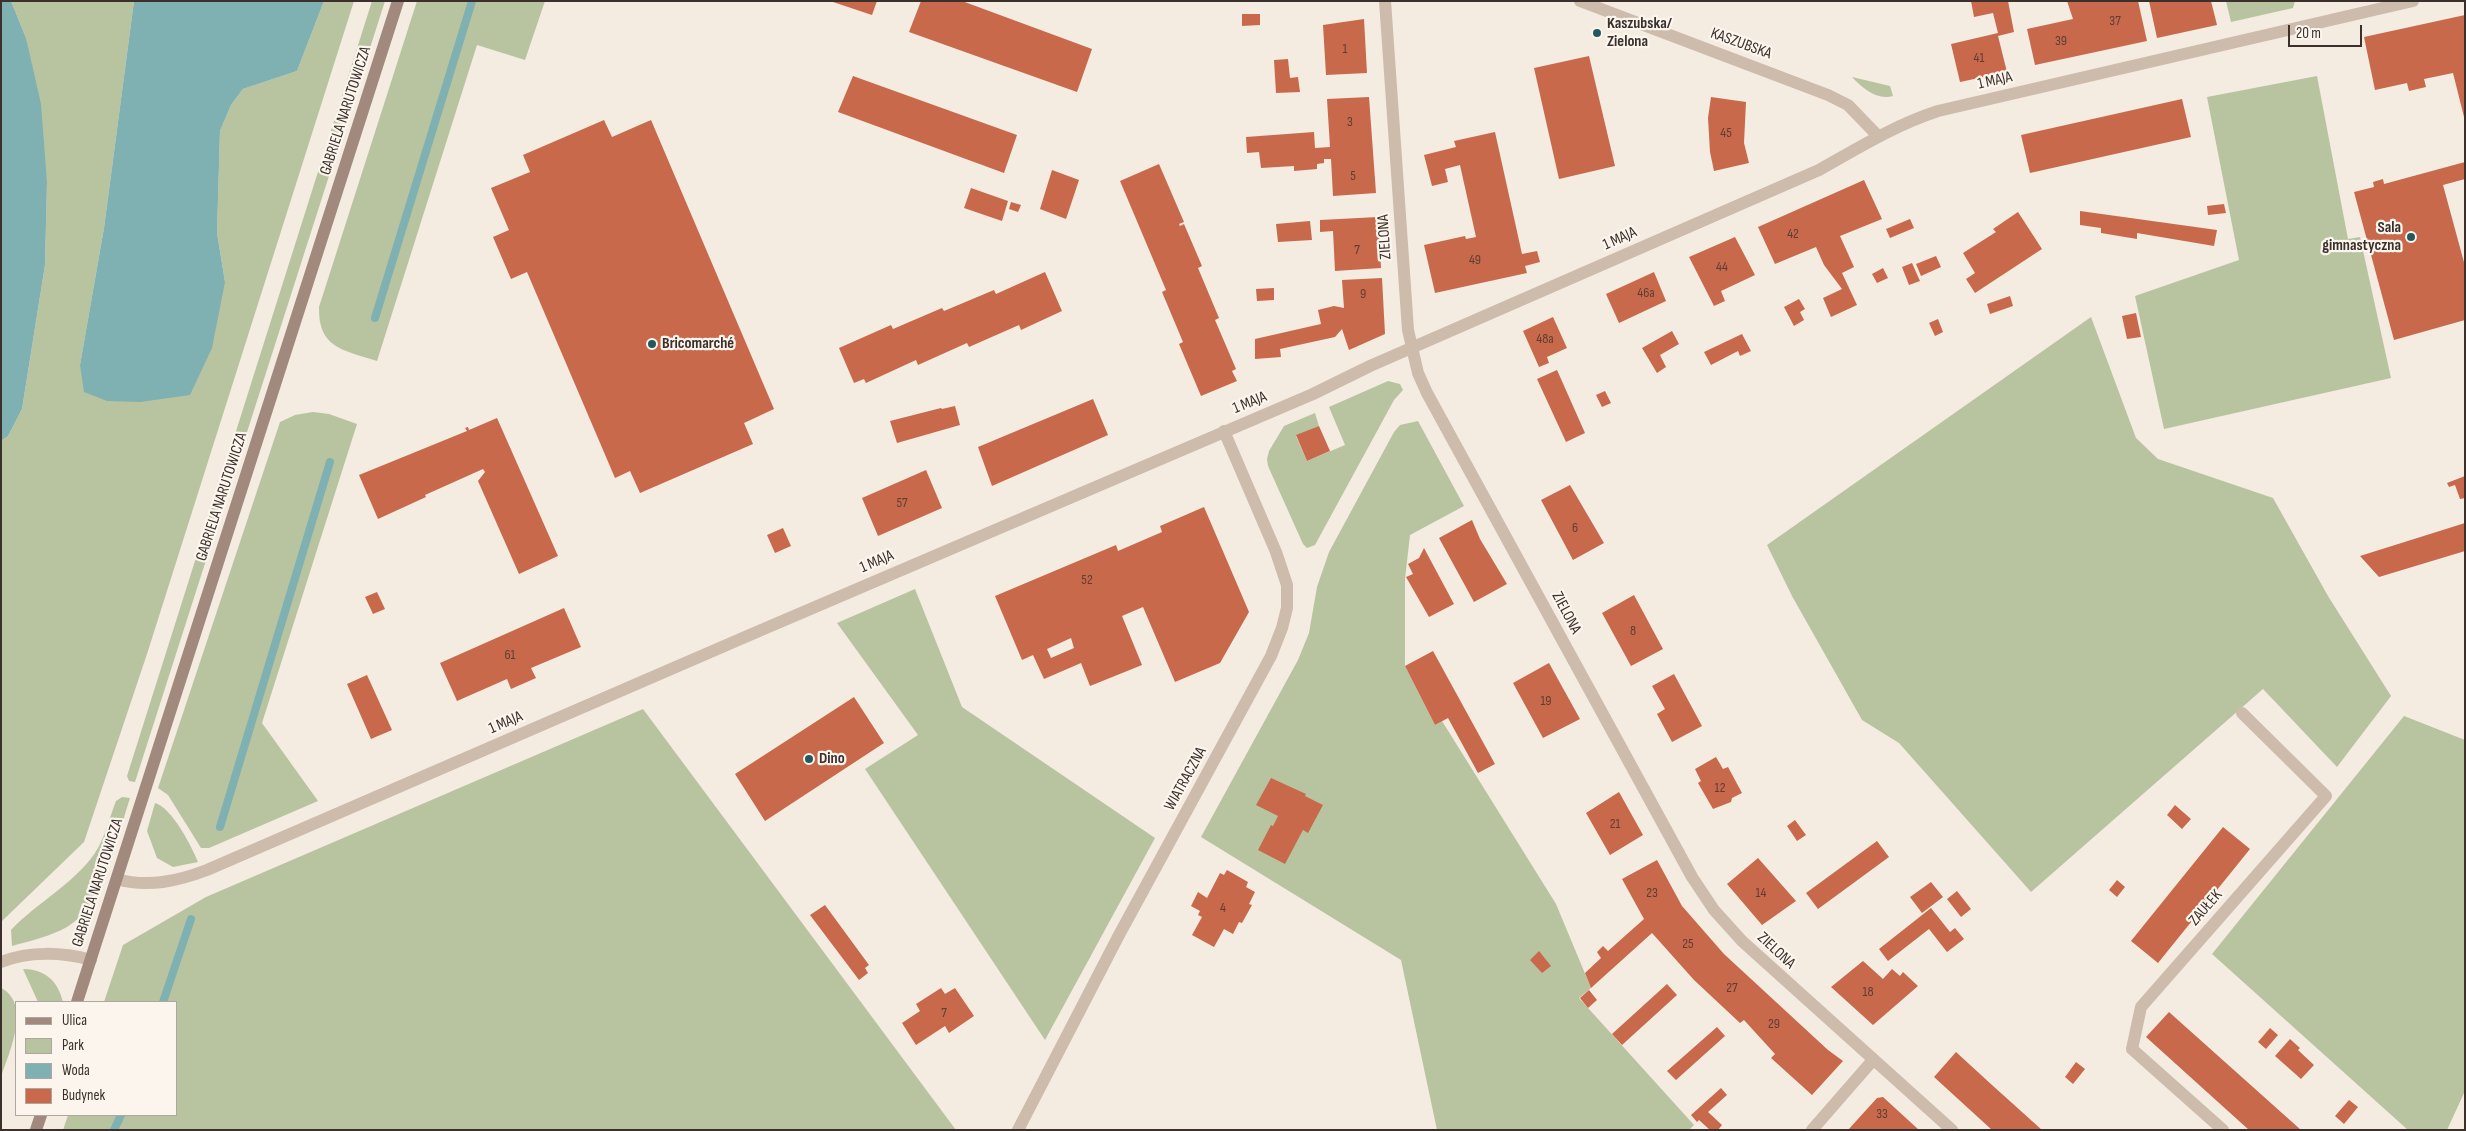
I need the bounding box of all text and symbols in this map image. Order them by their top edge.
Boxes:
house number: 37 [2109,13,2121,29]
place label: Kaszubska/ Zielona [1607,14,1672,52]
scale bar [2291,15,2365,47]
street label: KASZUBSKA [1708,24,1774,64]
text: 20 m [2296,24,2321,43]
marker: Kaszubska/ Zielona [1591,27,1603,39]
house number: 39 [2055,33,2067,49]
house number: 1 [1343,41,1347,57]
street label: GABRIELA NARUTOWICZA [316,44,376,178]
house number: 41 [1974,50,1984,66]
street label: 1 MAJA [1976,68,2014,94]
house number: 3 [1347,114,1353,130]
house number: 45 [1720,125,1732,141]
house number: 5 [1350,168,1356,184]
street label: ZIELONA [1374,214,1396,260]
place label: Sala gimnastyczna [2322,218,2401,256]
street label: 1 MAJA [1600,223,1640,255]
house number: 42 [1787,226,1799,242]
marker: Sala gimnastyczna [2405,231,2417,243]
house number: 7 [1354,242,1360,258]
house number: 49 [1469,252,1481,268]
house number: 44 [1716,259,1728,275]
house number: 46a [1637,285,1655,301]
house number: 9 [1360,286,1366,302]
house number: 48a [1536,331,1554,347]
place label: Bricomarché [662,334,734,354]
marker: Bricomarché [646,338,658,350]
street label: 1 MAJA [1230,388,1270,418]
street label: GABRIELA NARUTOWICZA [192,430,252,564]
house number: 57 [896,495,908,511]
house number: 6 [1572,520,1578,536]
street label: 1 MAJA [857,546,897,578]
house number: 52 [1081,572,1093,588]
street label: ZIELONA [1547,589,1585,637]
house number: 8 [1630,623,1636,639]
house number: 61 [504,647,516,663]
house number: 19 [1540,693,1552,709]
street label: 1 MAJA [486,707,526,739]
street label: WIATRACZNA [1161,744,1211,814]
place label: Dino [819,749,845,769]
marker: Dino [803,753,815,765]
house number: 12 [1715,780,1725,796]
street label: GABRIELA NARUTOWICZA [68,816,128,950]
house number: 21 [1610,816,1620,832]
house number: 23 [1646,885,1658,901]
house number: 14 [1756,885,1766,901]
street label: ZAUŁEK [2185,886,2227,930]
house number: 4 [1220,900,1226,916]
street label: ZIELONA [1753,929,1799,973]
house number: 25 [1682,936,1694,952]
house number: 27 [1726,980,1738,996]
house number: 18 [1862,984,1874,1000]
legend [15,1001,178,1116]
house number: 7 [941,1005,947,1021]
text: Ulica [62,1011,87,1030]
house number: 29 [1768,1016,1780,1032]
text: Park [62,1036,84,1055]
text: Woda [62,1061,90,1080]
text: Budynek [62,1086,105,1105]
house number: 33 [1876,1106,1888,1122]

